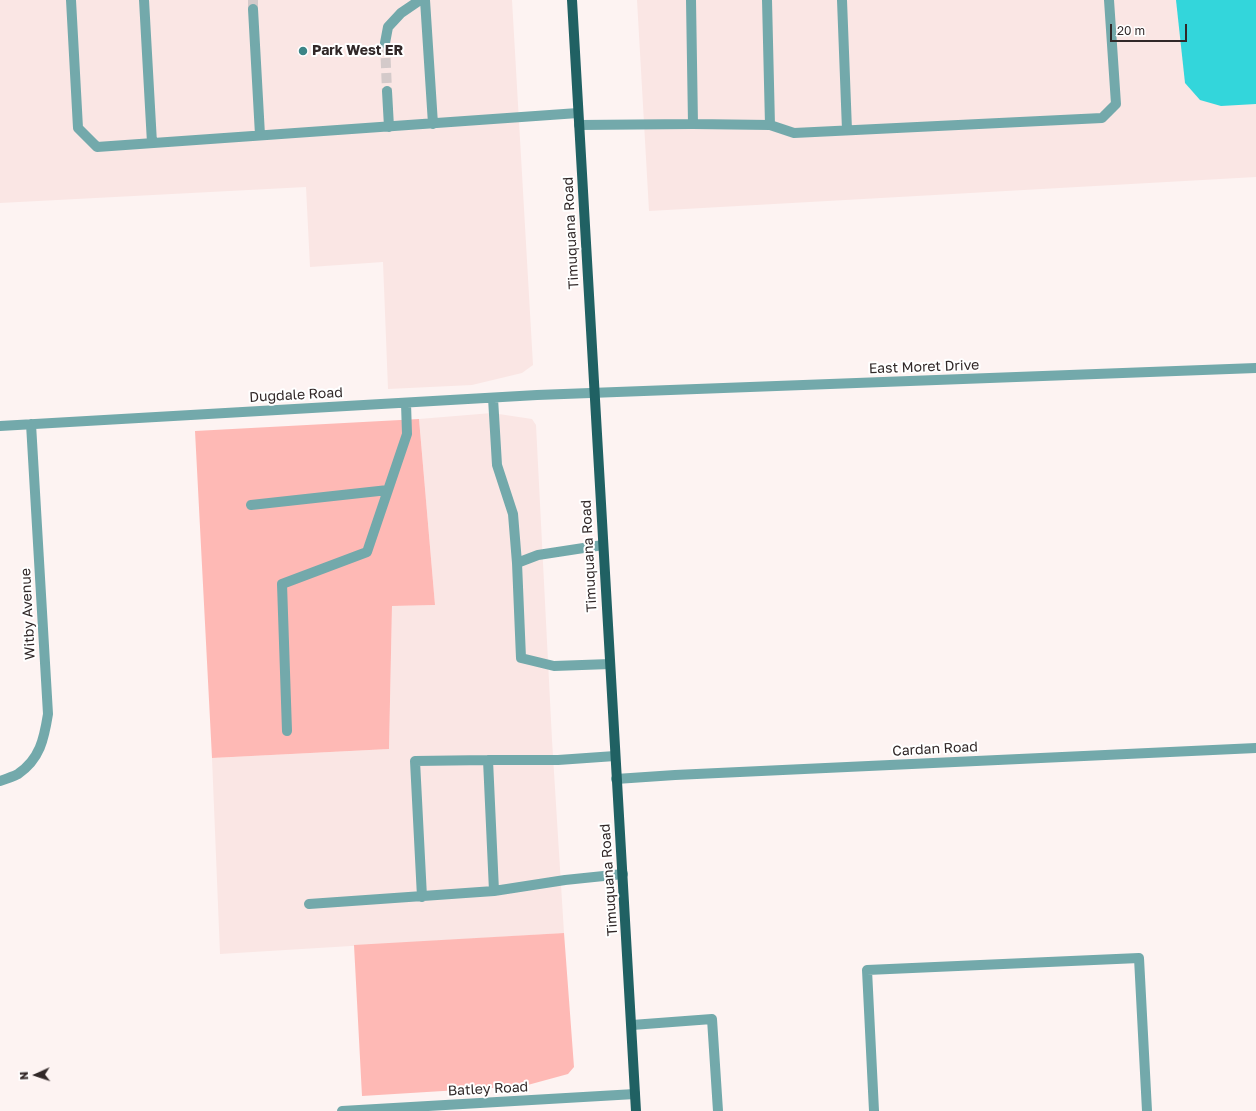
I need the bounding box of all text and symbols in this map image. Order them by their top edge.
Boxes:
scale bar [1112,16,1189,42]
text: 20 m [1117,23,1145,38]
place label: Park West ER [312,43,403,59]
marker: Park West ER [297,45,309,57]
street label: Timuquana Road [560,176,582,290]
street label: East Moret Drive [868,357,980,377]
street label: Dugdale Road [249,384,343,406]
street label: Timuquana Road [578,499,600,613]
street label: Witby Avenue [17,568,39,660]
street label: Cardan Road [892,738,978,760]
street label: Timuquana Road [597,823,621,937]
north arrow [16,1055,56,1095]
text: N [17,1071,30,1080]
street label: Batley Road [447,1079,529,1099]

